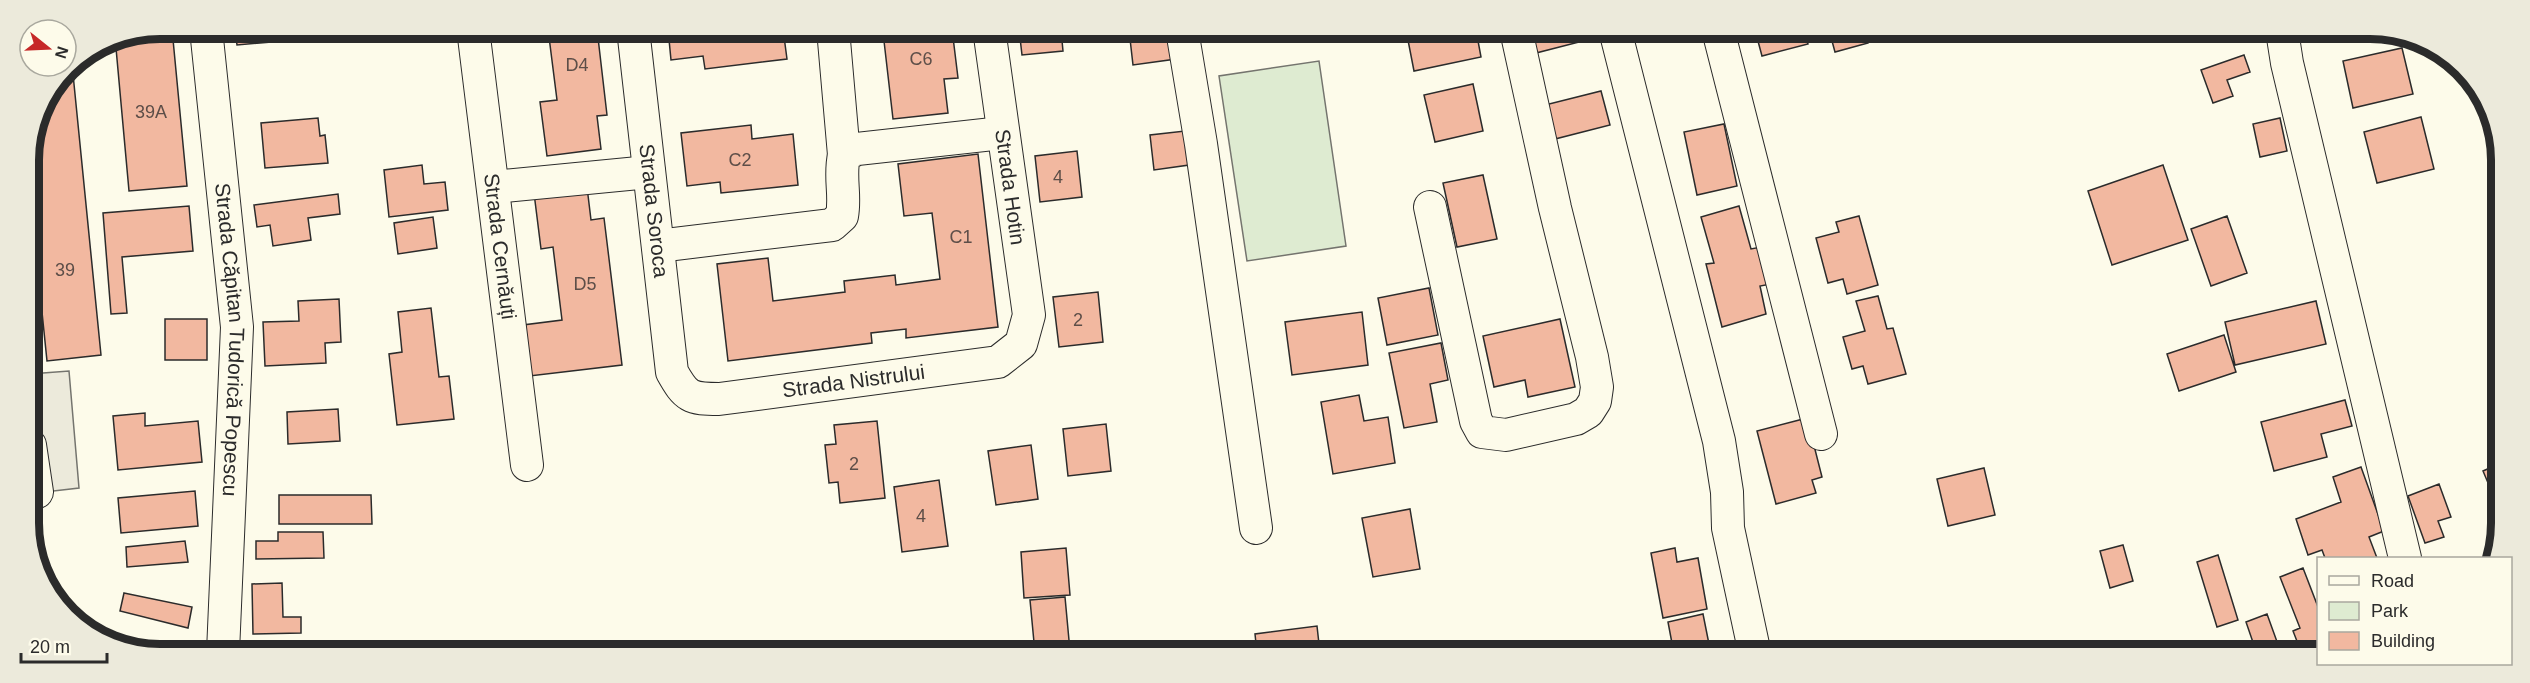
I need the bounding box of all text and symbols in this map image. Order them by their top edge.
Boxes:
north arrow [18,18,78,78]
text: N [52,44,72,61]
house number: C6 [909,49,933,69]
house number: D4 [565,55,589,75]
house number: 39A [135,102,167,122]
street label: Strada Hotin [991,128,1030,246]
street label: Strada Soroca [635,143,673,279]
house number: C2 [728,150,752,170]
house number: 4 [1053,167,1063,187]
street label: Strada Cernăuți [480,172,521,321]
street label: Strada Căpitan Tudorică Popescu [211,182,249,497]
house number: C1 [949,227,973,247]
house number: 39 [55,260,75,280]
house number: D5 [573,274,597,294]
house number: 2 [1073,310,1083,330]
street label: Strada Nistrului [781,360,926,402]
house number: 2 [849,454,859,474]
house number: 4 [916,506,926,526]
legend [2317,557,2512,665]
text: Road [2371,571,2414,591]
text: Park [2371,601,2409,621]
scale bar [21,626,106,664]
text: Building [2371,631,2435,651]
text: 20 m [30,637,70,657]

